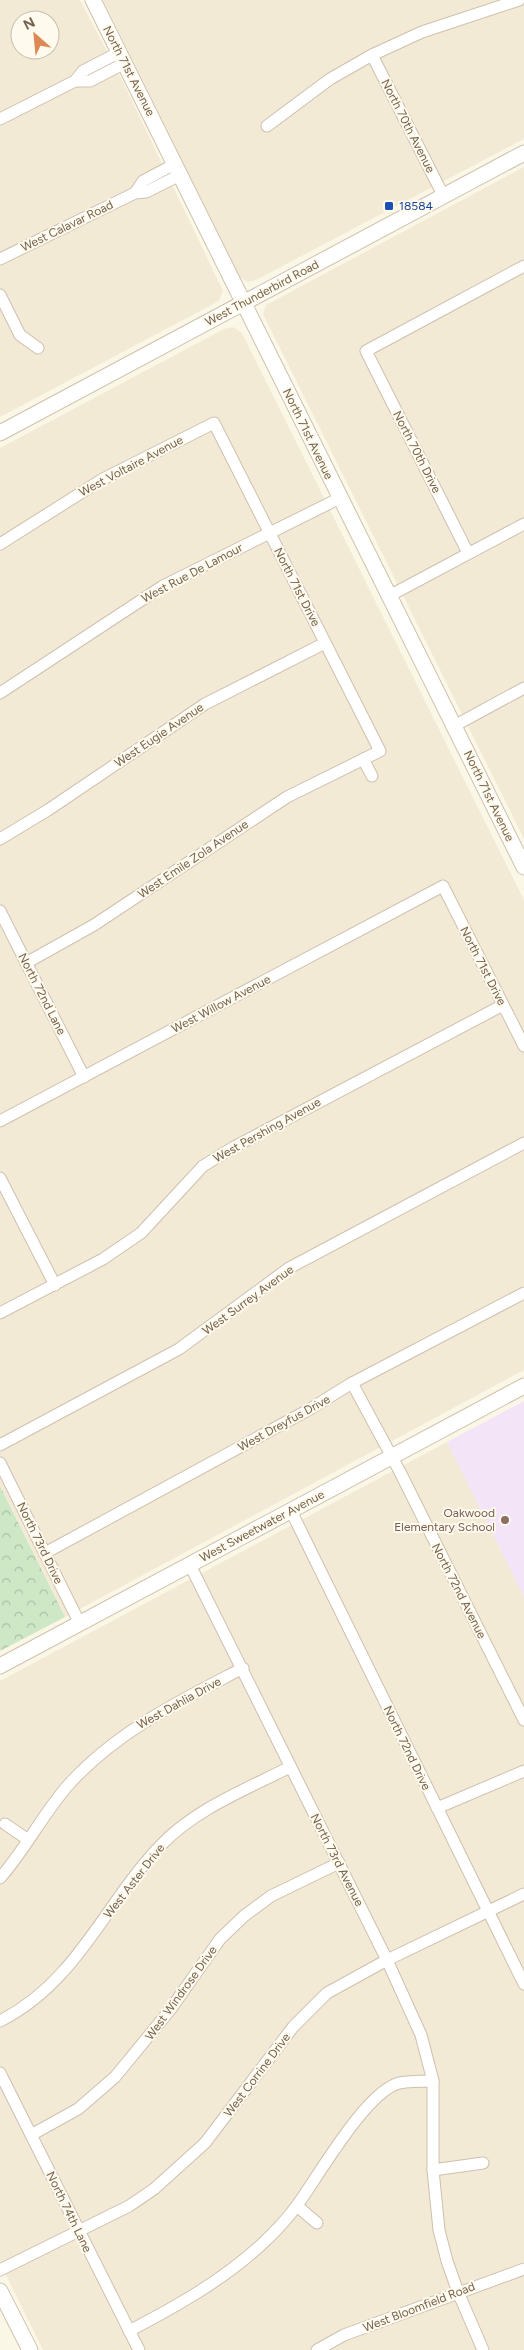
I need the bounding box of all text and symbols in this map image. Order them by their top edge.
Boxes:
north arrow [10,10,60,60]
text: N [21,14,38,34]
street label: North 71st Avenue [100,23,158,119]
street label: North 70th Avenue [378,77,438,176]
street label: West Calavar Road [19,198,115,254]
place label: 18584 [399,199,434,213]
marker: 18584 [383,200,395,212]
street label: West Thunderbird Road [203,257,321,329]
street label: North 71st Avenue [280,386,336,482]
street label: North 70th Drive [390,408,444,496]
street label: West Voltaire Avenue [77,432,186,499]
street label: West Rue De Lamour [139,540,245,606]
street label: North 71st Drive [271,545,323,629]
street label: West Eugie Avenue [112,700,207,770]
street label: North 71st Avenue [461,748,517,844]
street label: West Emile Zola Avenue [135,817,251,901]
street label: North 71st Drive [457,924,509,1008]
street label: North 72nd Lane [15,951,69,1038]
street label: West Willow Avenue [169,972,273,1036]
street label: West Pershing Avenue [211,1094,323,1165]
street label: West Surrey Avenue [200,1262,297,1338]
street label: West Dreyfus Drive [236,1392,333,1454]
street label: West Sweetwater Avenue [197,1487,327,1565]
street label: North 73rd Drive [14,1500,66,1587]
place label: Oakwood Elementary School [394,1506,495,1534]
marker: Oakwood Elementary School [499,1514,511,1526]
street label: North 72nd Avenue [429,1541,489,1641]
street label: West Dahlia Drive [134,1674,224,1732]
street label: North 72nd Drive [381,1704,434,1793]
street label: North 73rd Avenue [308,1811,367,1909]
street label: West Aster Drive [101,1841,168,1921]
street label: West Windrose Drive [142,1943,220,2043]
street label: West Corrine Drive [221,2030,293,2120]
street label: North 74th Lane [43,2169,95,2255]
street label: West Bloomfield Road [361,2279,477,2335]

